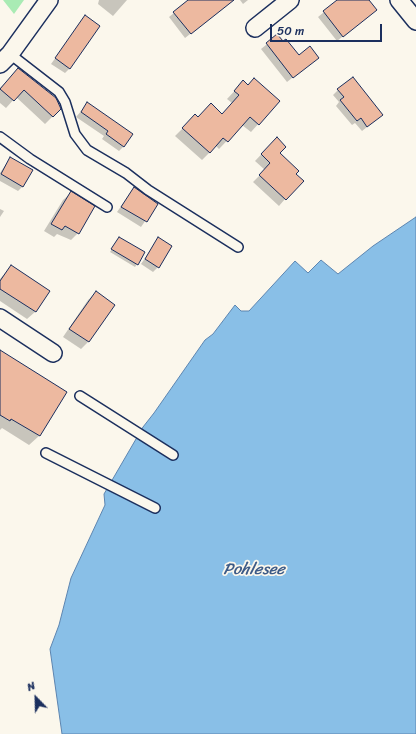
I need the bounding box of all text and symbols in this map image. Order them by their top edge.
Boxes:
scale bar [272,16,384,42]
text: 50 m [277,20,304,42]
water label: Pohlesee [223,560,285,580]
text: N [24,676,38,697]
north arrow [16,678,56,718]

